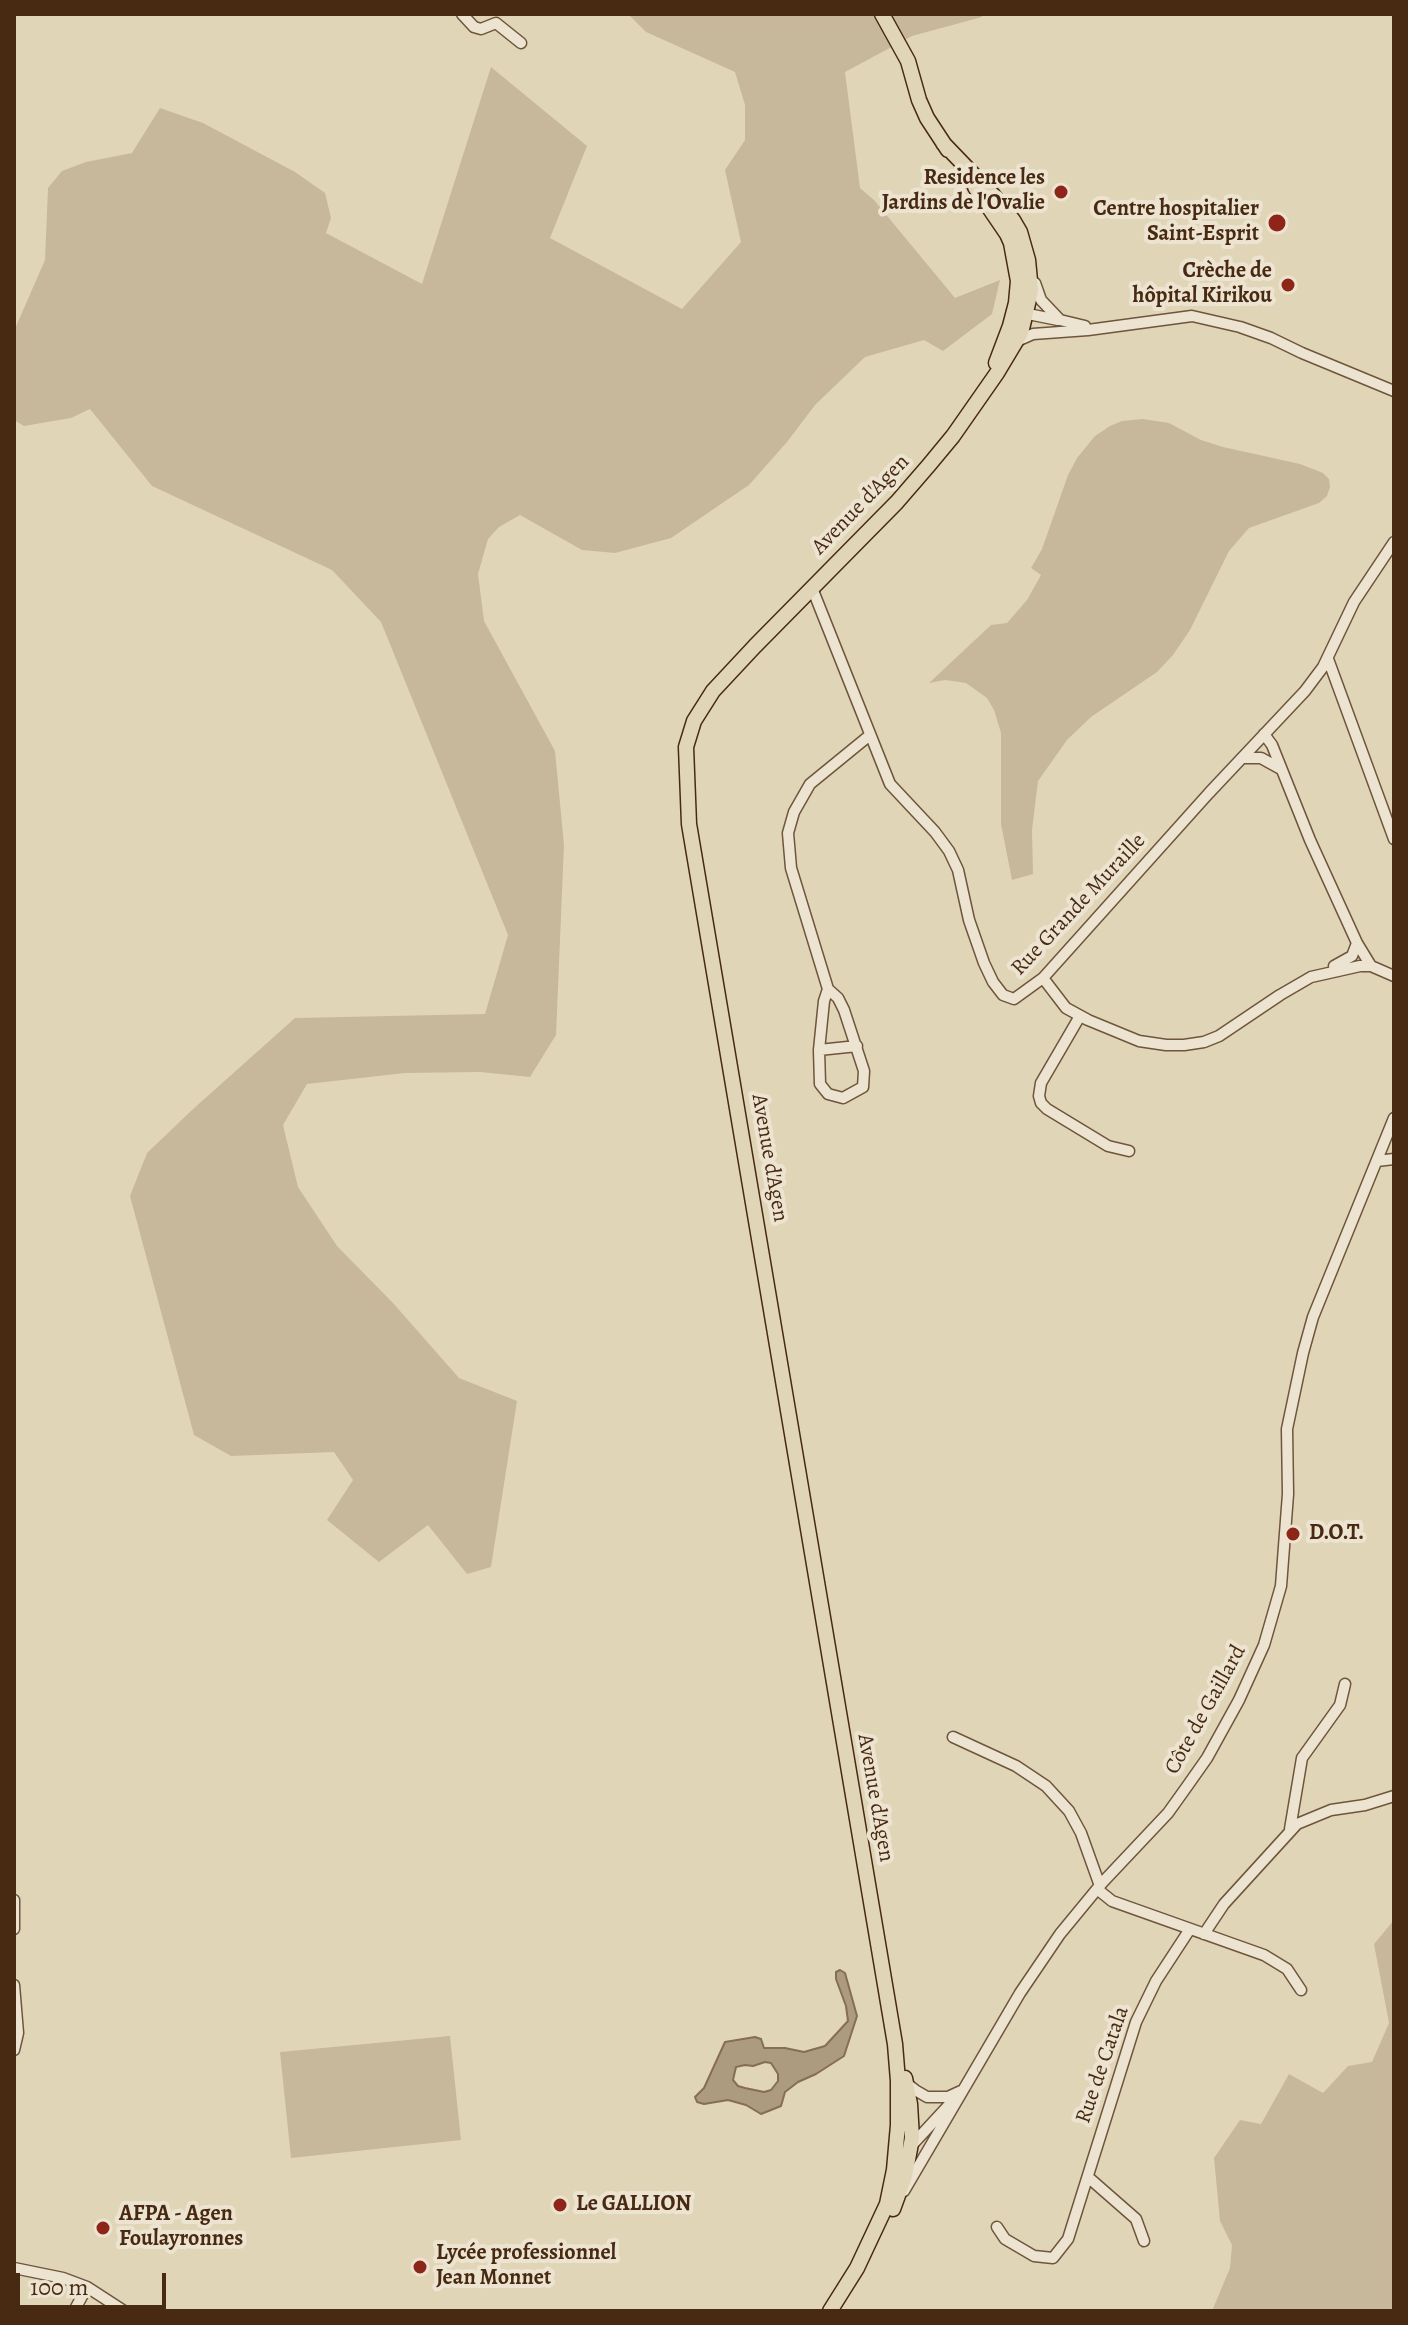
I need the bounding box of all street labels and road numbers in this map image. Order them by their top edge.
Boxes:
street label: Avenue d'Agen [807,449,915,561]
street label: Rue Grande Muraille [1006,828,1152,982]
street label: Avenue d'Agen [745,1092,793,1224]
street label: Côte de Gaillard [1160,1641,1252,1779]
street label: Avenue d'Agen [851,1732,899,1864]
street label: Rue de Catala [1071,2003,1135,2127]

